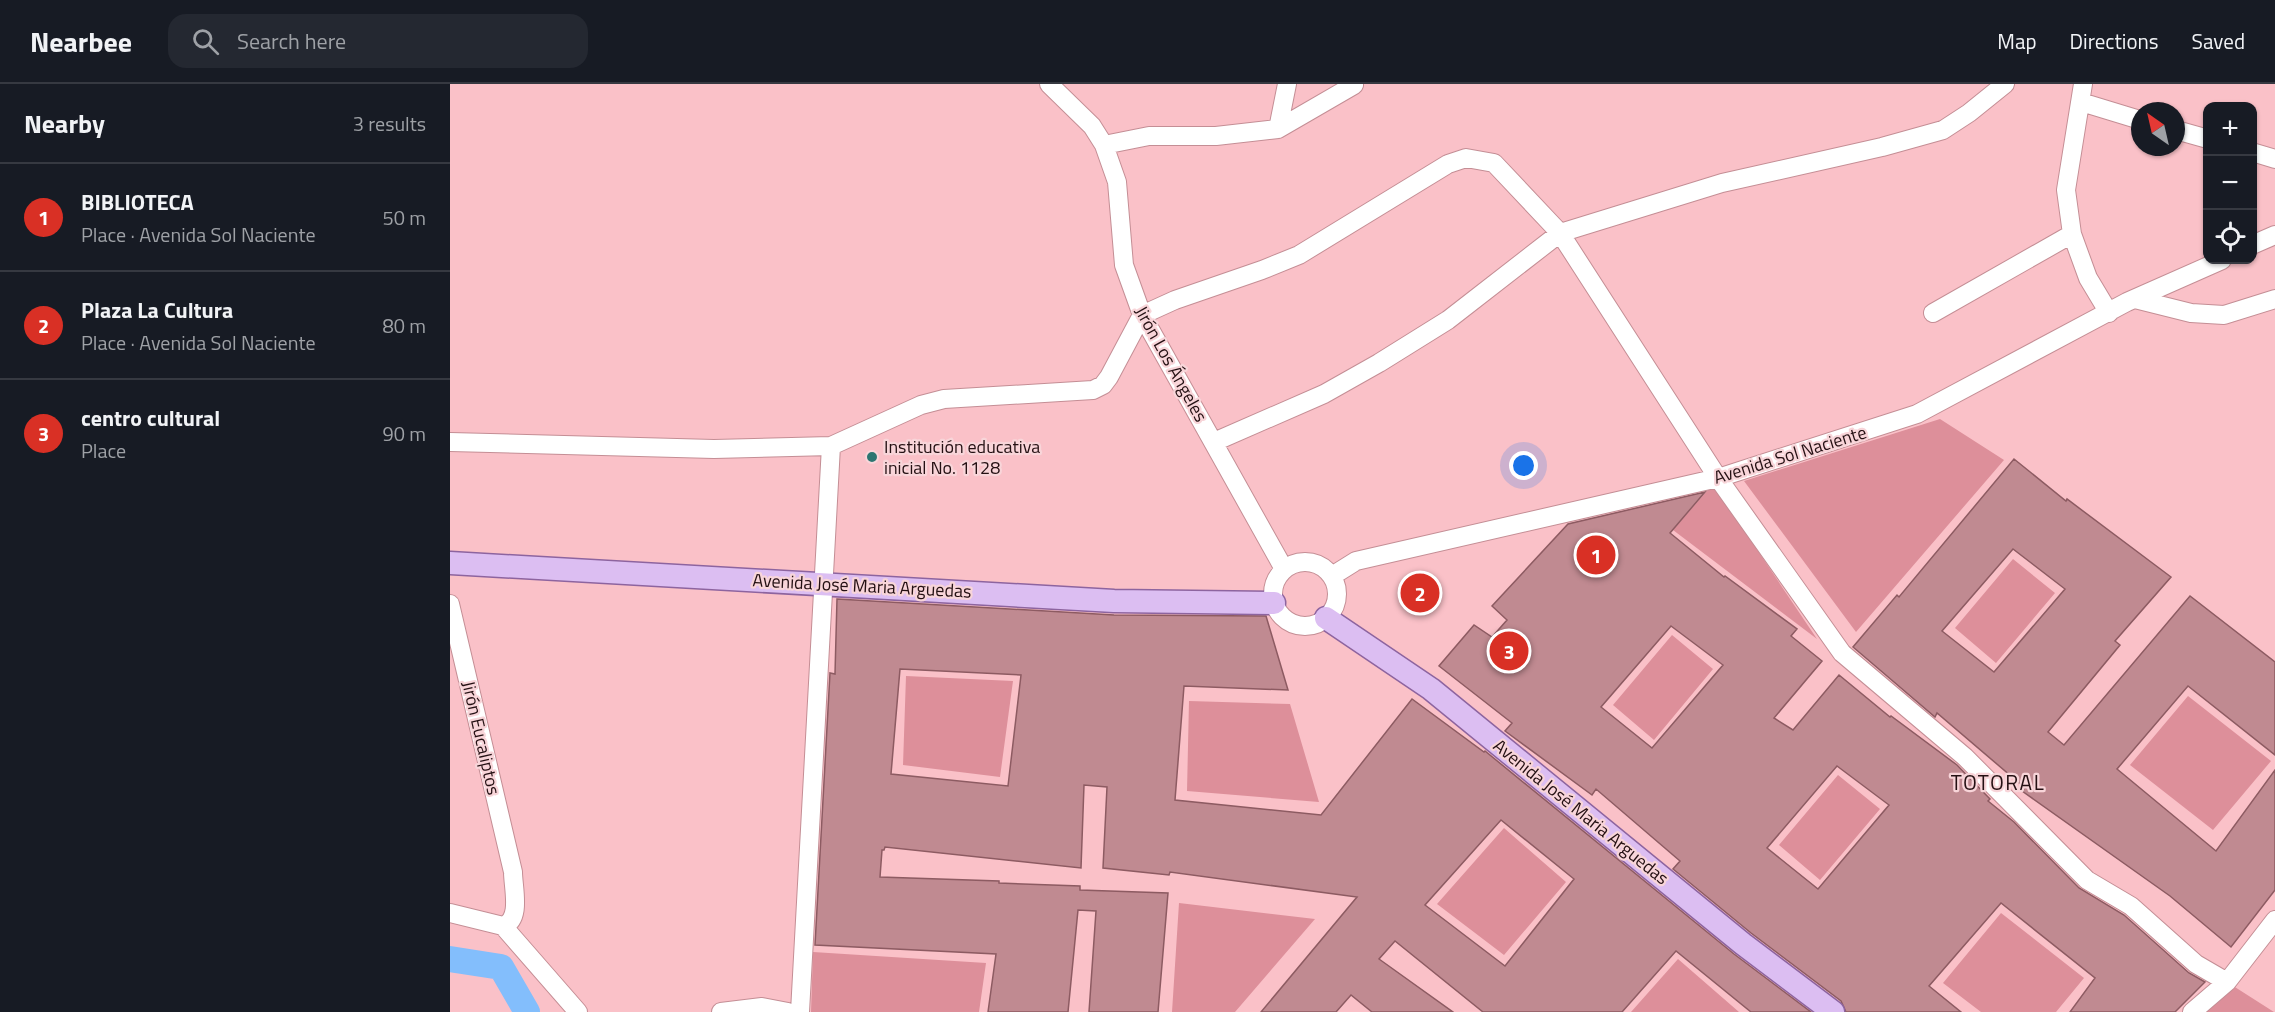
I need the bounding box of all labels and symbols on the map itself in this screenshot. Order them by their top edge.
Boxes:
north arrow [2131,102,2185,156]
street label: Jirón Los Ángeles [1128,301,1215,427]
street label: Avenida Sol Naciente [1710,418,1870,491]
place label: Institución educativa inicial No. 1128 [884,433,1040,481]
marker: Institución educativa inicial No. 1128 [865,450,879,464]
your location [1509,451,1538,480]
pin: 1 [1576,532,1616,578]
street label: Avenida José Maria Arguedas [752,566,972,605]
pin: 2 [1400,570,1440,616]
pin: 3 [1490,628,1528,674]
street label: Jirón Eucaliptos [455,678,508,798]
street label: Avenida José Maria Arguedas [1488,732,1675,891]
district label: TOTORAL [1951,766,2045,798]

